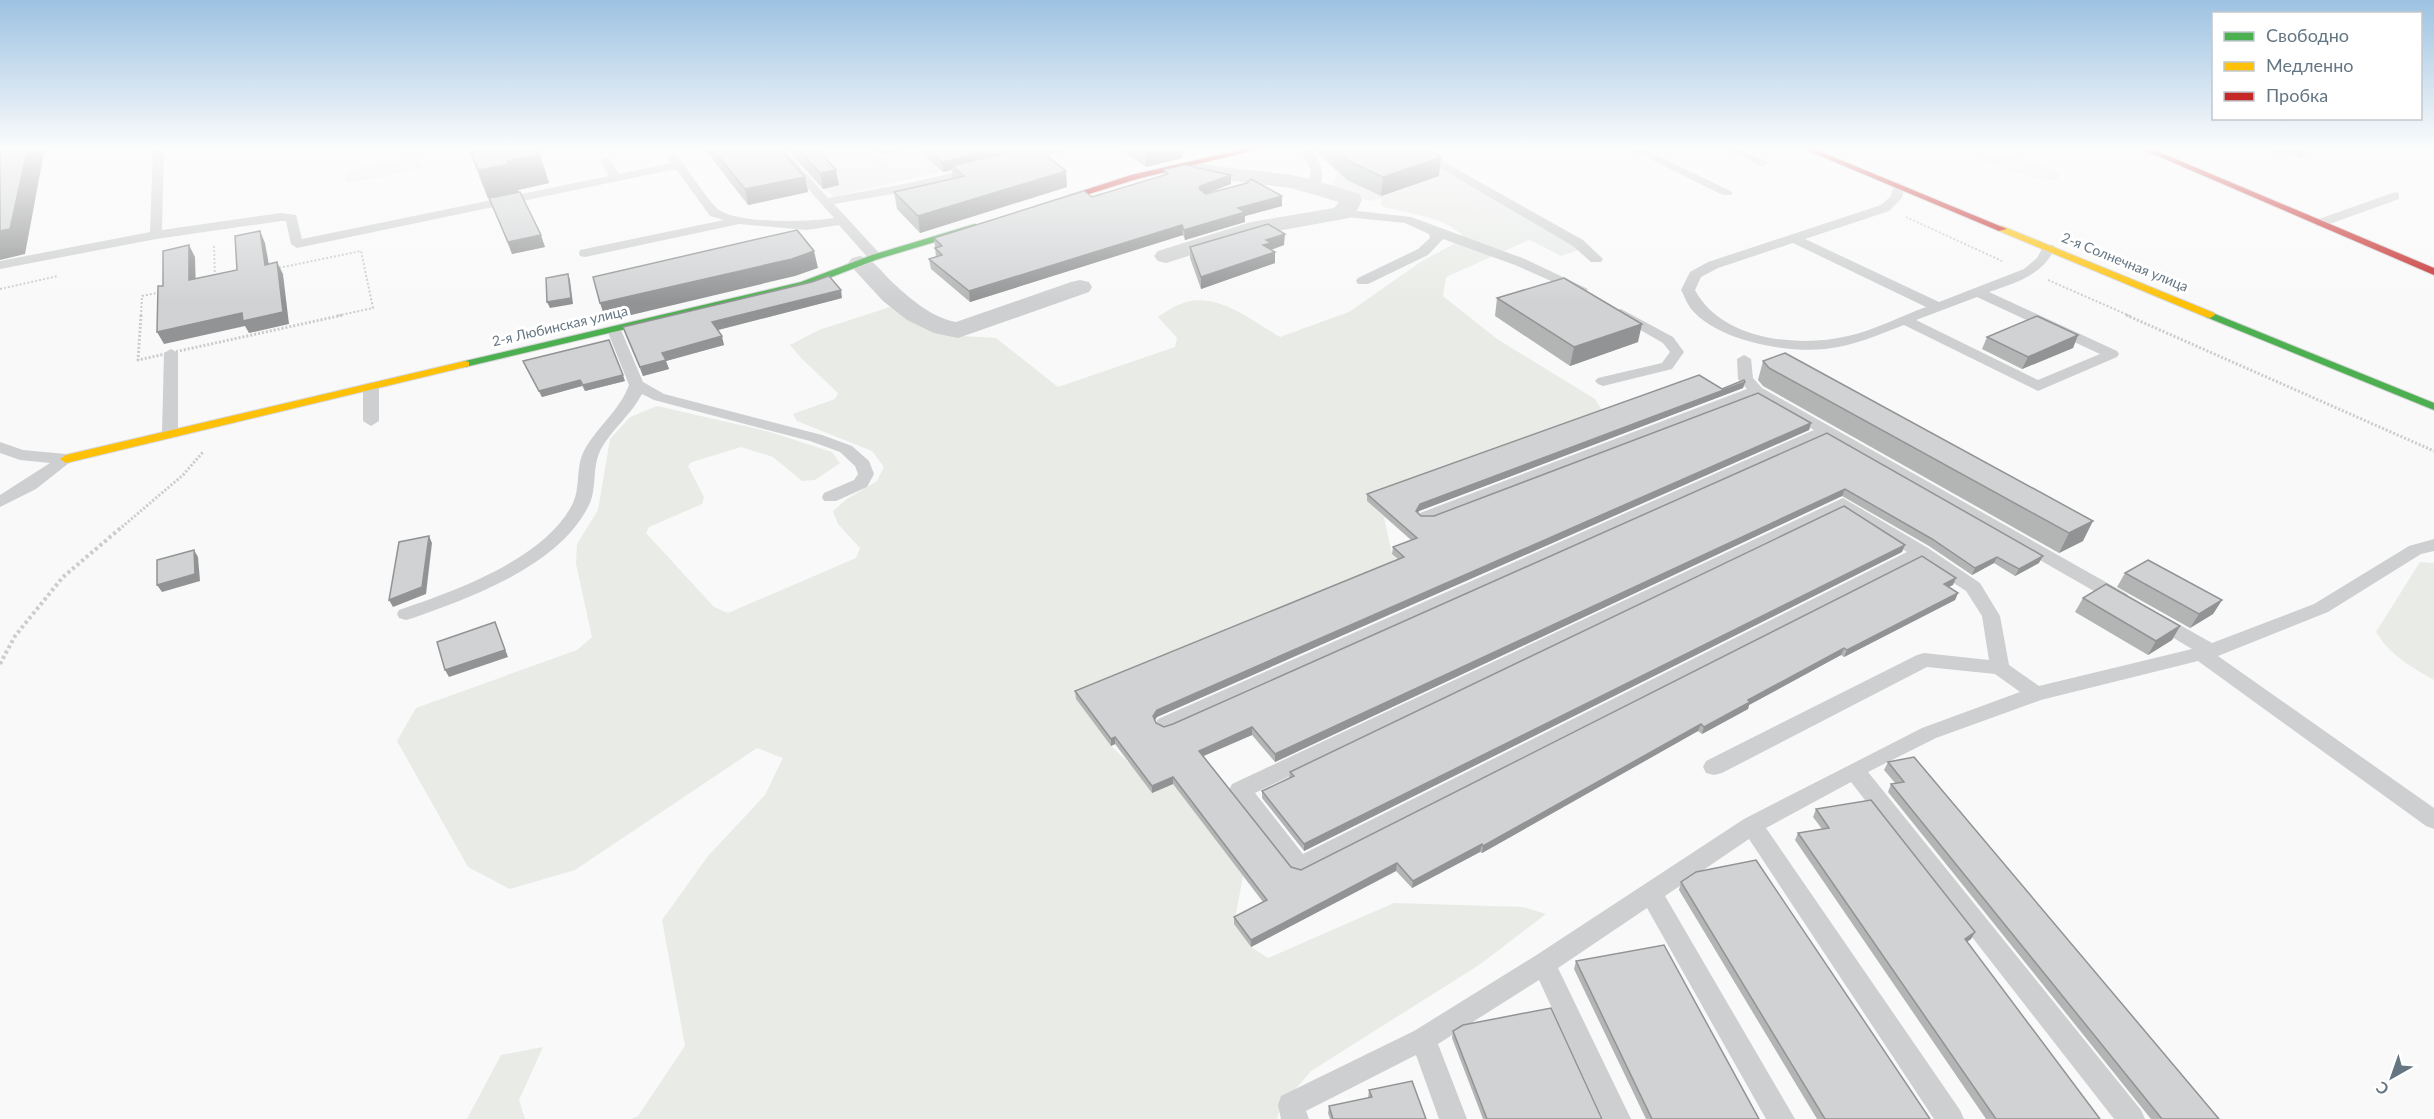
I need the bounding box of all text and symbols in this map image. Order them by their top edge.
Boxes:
legend [2212,12,2422,120]
text: Свободно [2266,24,2349,46]
text: Медленно [2266,54,2354,76]
text: Пробка [2266,84,2328,106]
street label: 2-я Солнечная улица [2059,228,2191,295]
street label: 2-я Любинская улица [490,302,629,349]
north arrow [2362,1047,2422,1107]
text: С [2372,1078,2392,1100]

